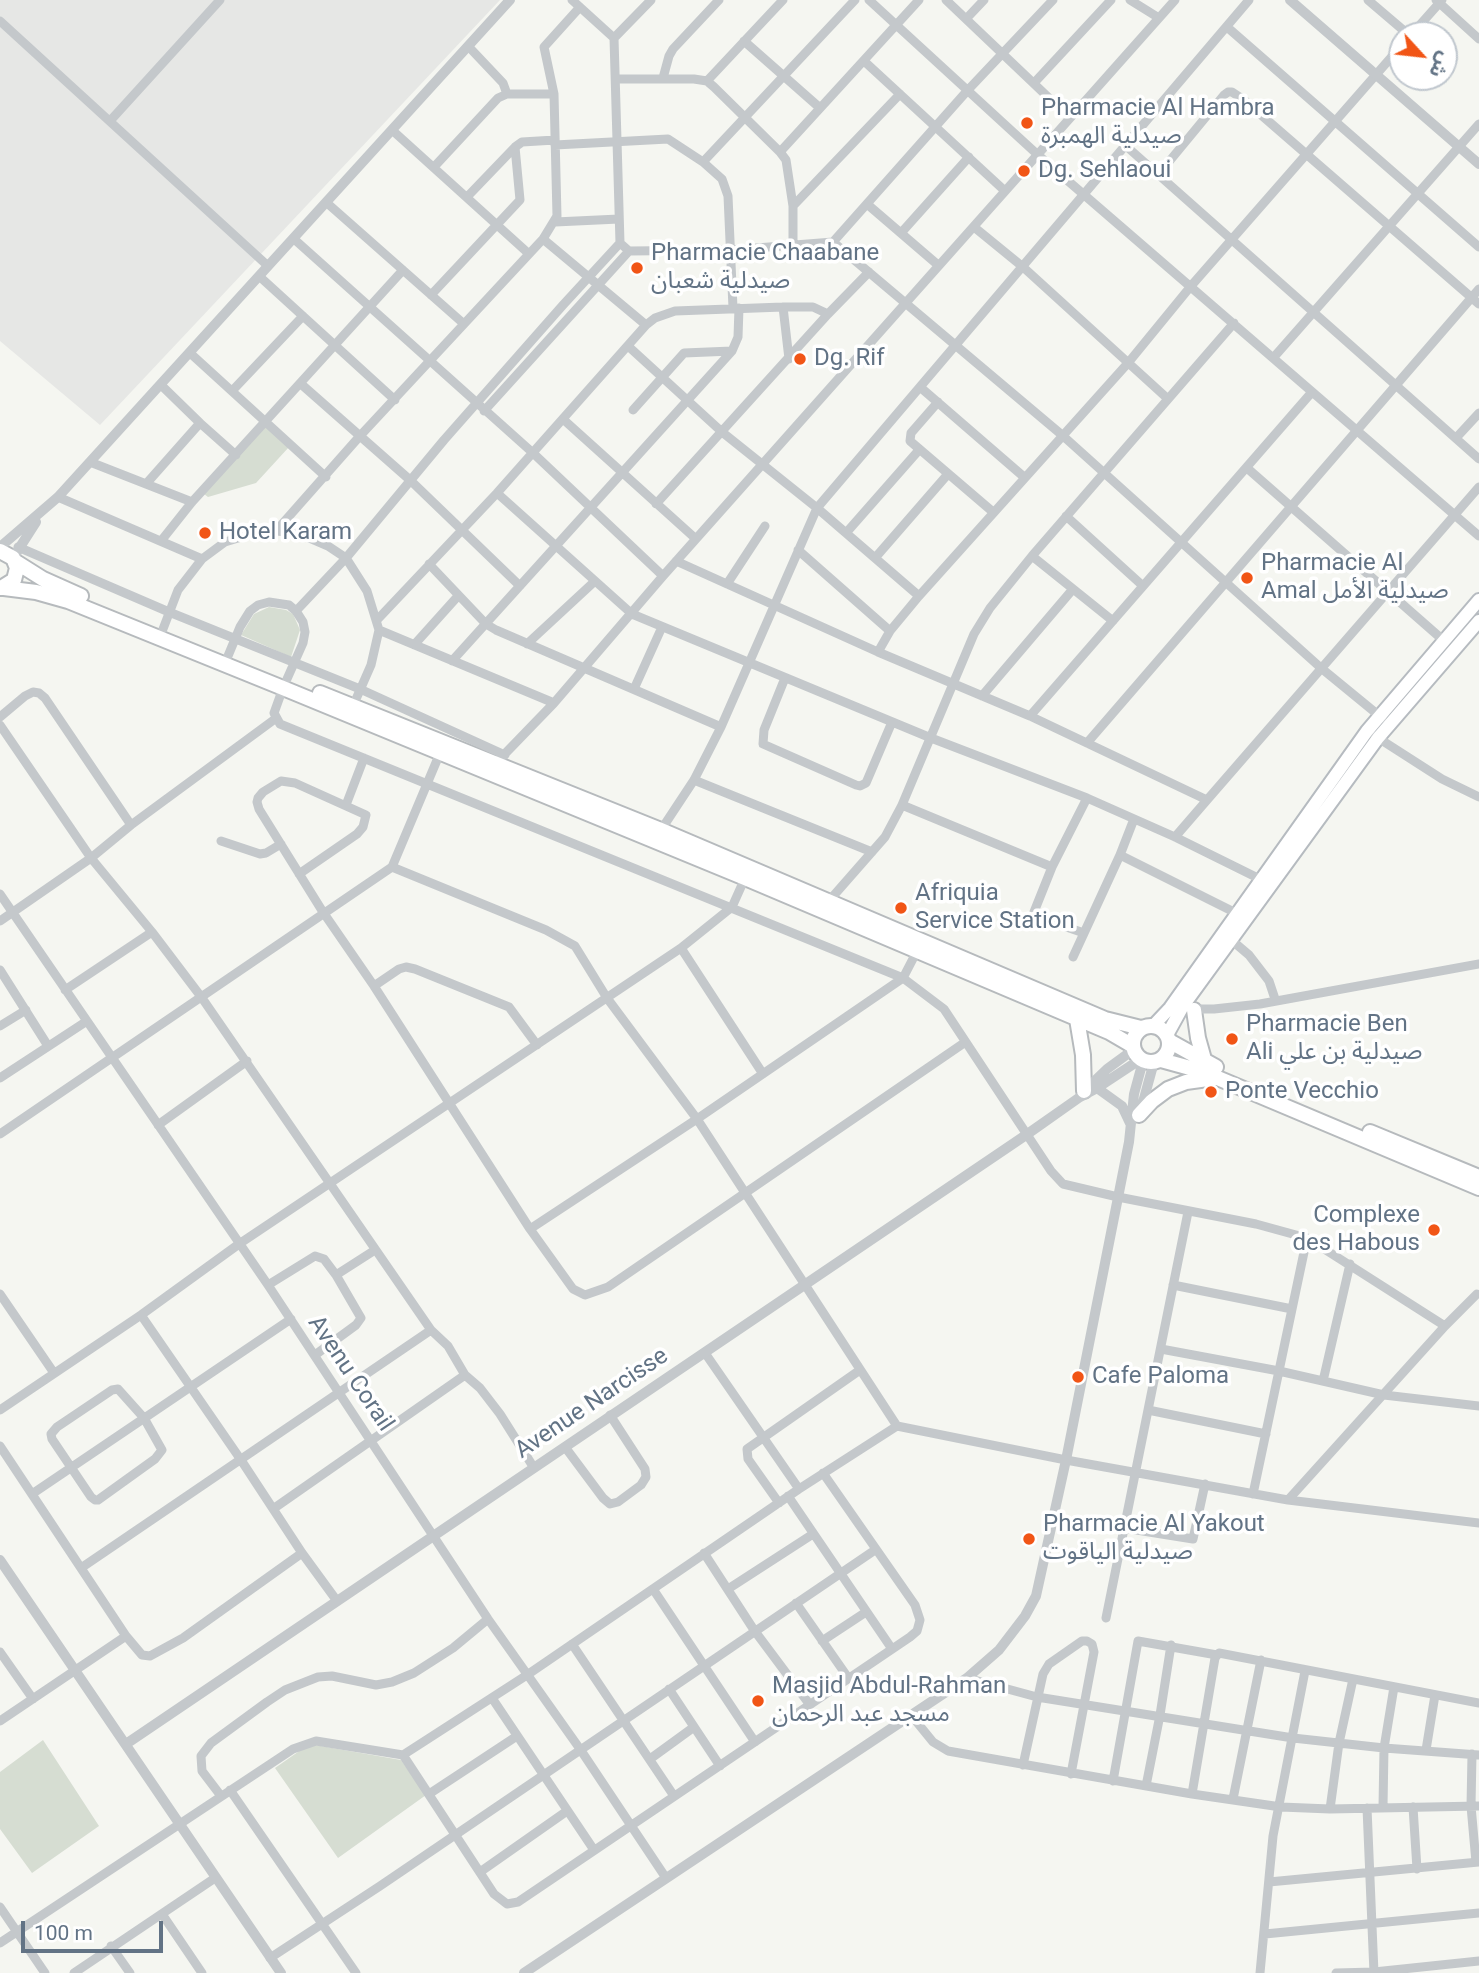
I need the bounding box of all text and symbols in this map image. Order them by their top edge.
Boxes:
north arrow [1388,21,1458,91]
text: ش [1424,48,1457,82]
place label: Pharmacie Al Hambra صيدلية الهمبرة [1041,95,1275,151]
marker: Pharmacie Al Hambra صيدلية الهمبرة [1019,115,1035,131]
place label: Dg. Sehlaoui [1038,157,1171,185]
marker: Dg. Sehlaoui [1016,163,1032,179]
place label: Pharmacie Chaabane صيدلية شعبان [651,240,879,296]
marker: Pharmacie Chaabane صيدلية شعبان [629,260,645,276]
place label: Dg. Rif [814,345,884,373]
marker: Dg. Rif [792,351,808,367]
place label: Hotel Karam [219,519,352,547]
marker: Hotel Karam [197,525,213,541]
place label: Pharmacie Al Amal صيدلية الأمل [1261,550,1449,606]
marker: Pharmacie Al Amal صيدلية الأمل [1239,570,1255,586]
place label: Afriquia Service Station [915,880,1075,936]
marker: Afriquia Service Station [893,900,909,916]
place label: Pharmacie Ben Ali صيدلية بن علي [1246,1011,1422,1067]
marker: Pharmacie Ben Ali صيدلية بن علي [1224,1031,1240,1047]
place label: Ponte Vecchio [1225,1078,1379,1106]
marker: Ponte Vecchio [1203,1084,1219,1100]
place label: Complexe des Habous [1292,1202,1420,1258]
marker: Complexe des Habous [1426,1222,1442,1238]
street label: Avenu Corail [301,1311,399,1437]
street label: Avenue Narcisse [510,1342,674,1466]
place label: Cafe Paloma [1092,1363,1229,1391]
marker: Cafe Paloma [1070,1369,1086,1385]
place label: Pharmacie Al Yakout صيدلية الياقوت [1043,1511,1265,1567]
marker: Pharmacie Al Yakout صيدلية الياقوت [1021,1531,1037,1547]
place label: Masjid Abdul-Rahman مسجد عبد الرحمان [772,1673,1006,1729]
marker: Masjid Abdul-Rahman مسجد عبد الرحمان [750,1693,766,1709]
scale bar [24,1906,166,1950]
text: 100 m [34,1921,93,1945]

